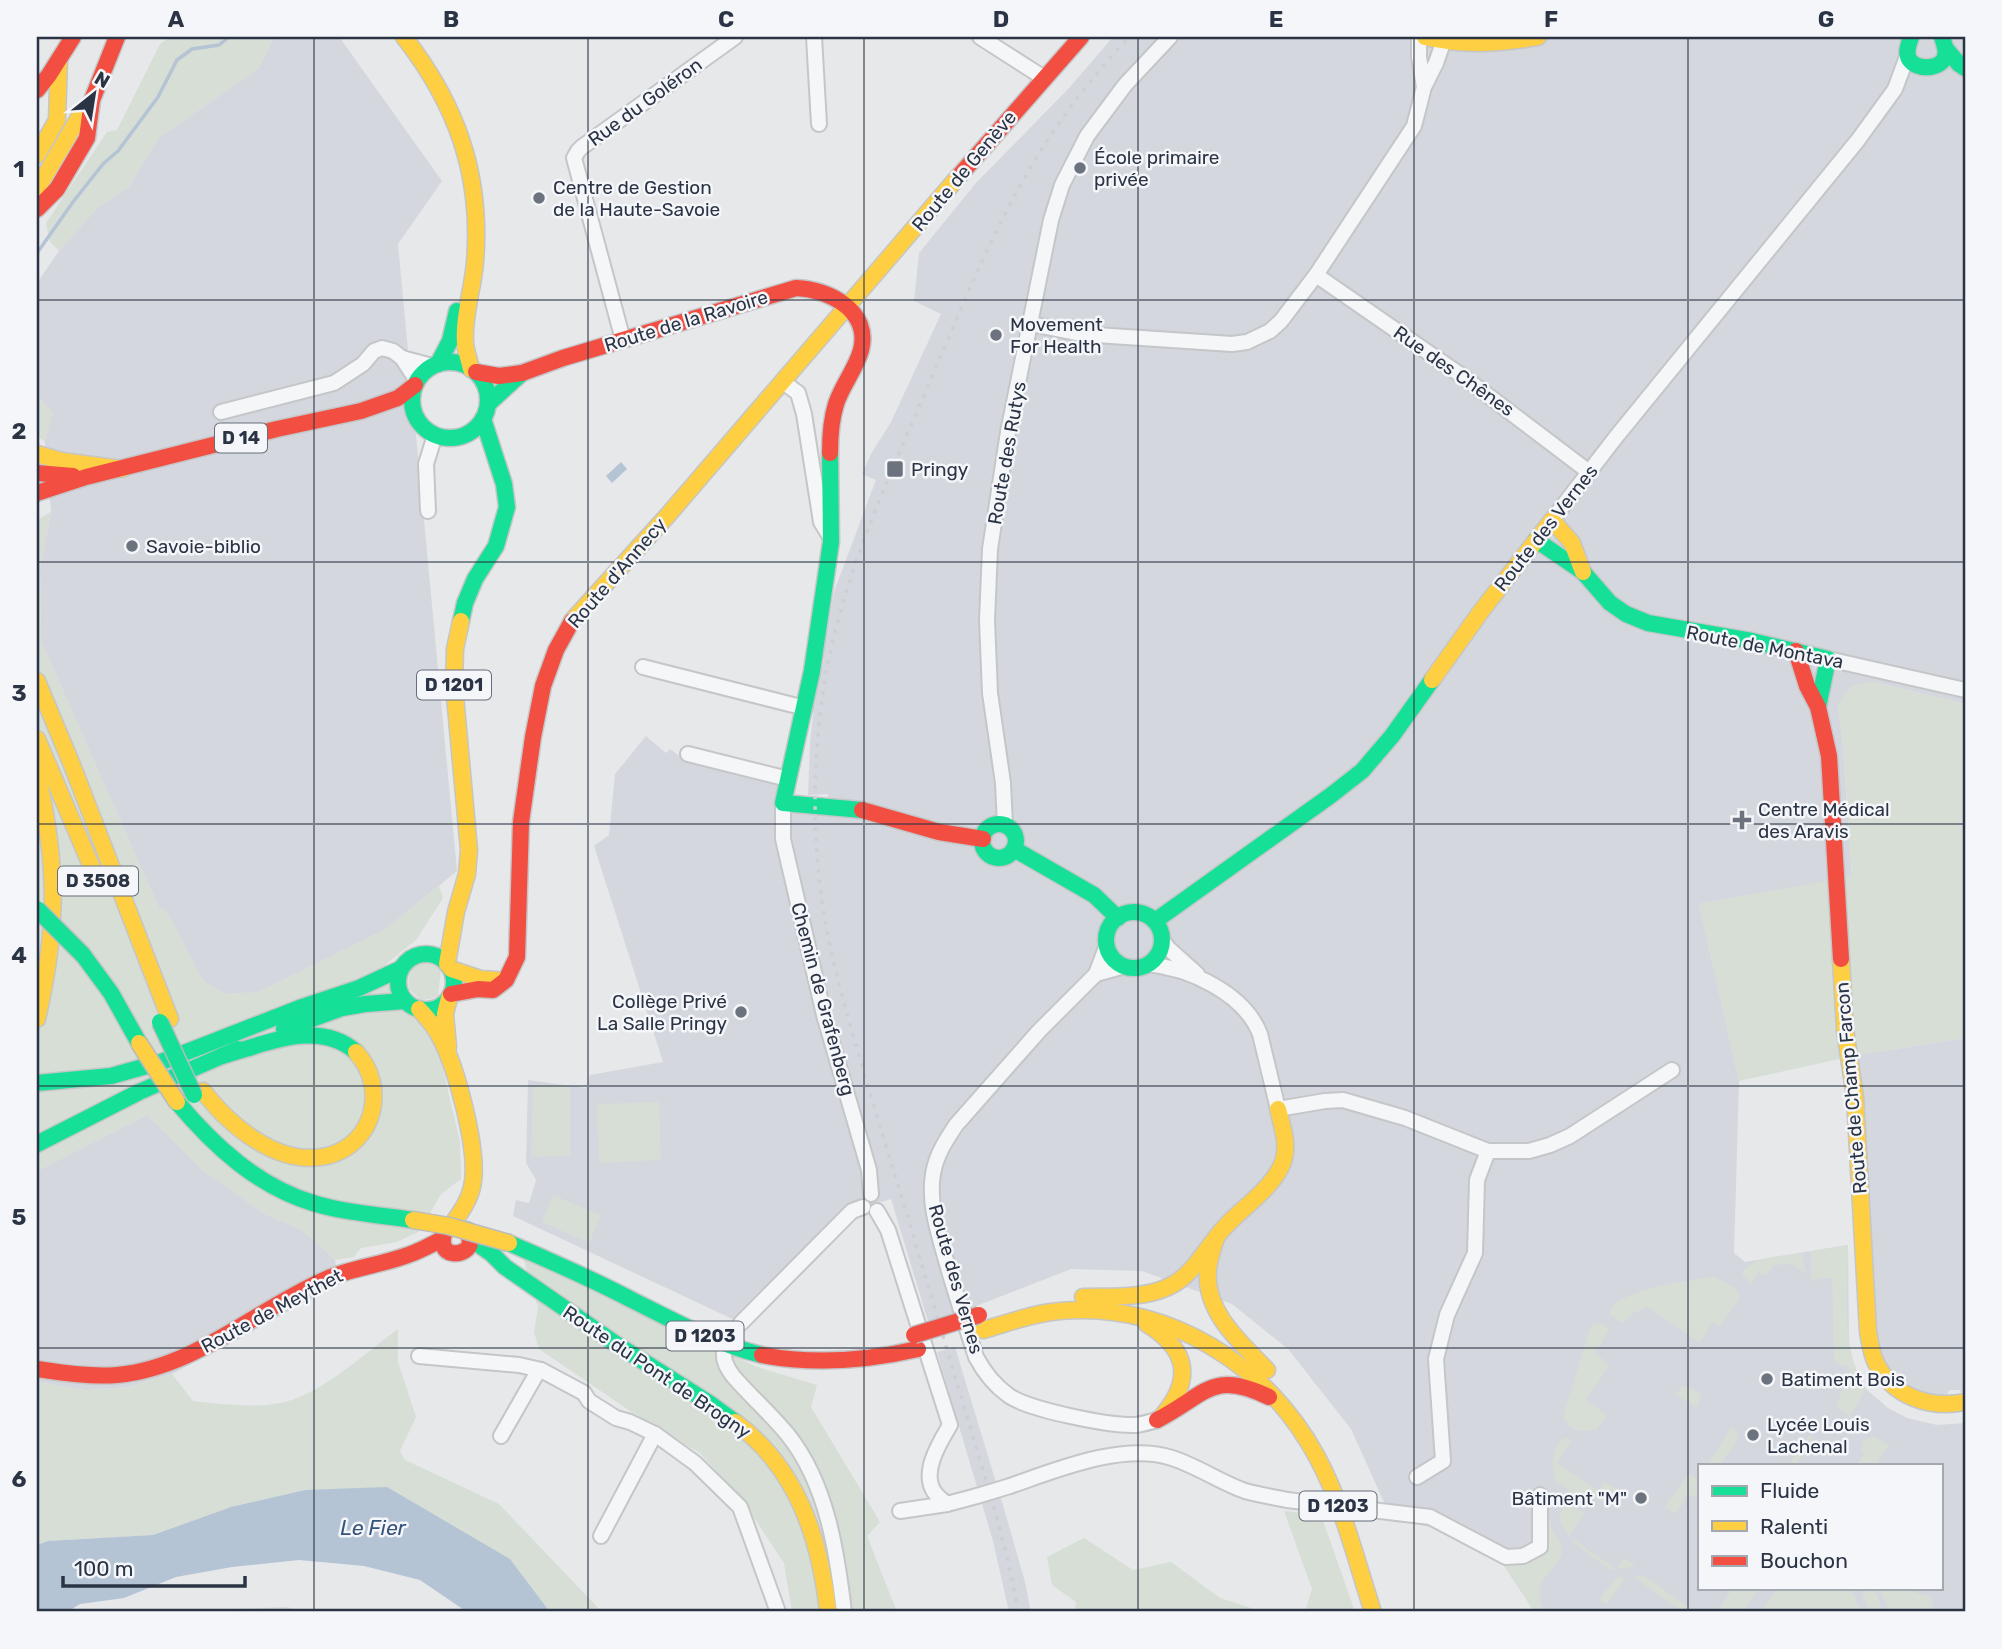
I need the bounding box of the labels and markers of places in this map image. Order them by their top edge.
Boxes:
place label: École primaire privée [1094,146,1220,191]
marker: École primaire privée [1072,160,1088,176]
place label: Centre de Gestion de la Haute-Savoie [553,176,720,221]
marker: Centre de Gestion de la Haute-Savoie [531,190,547,206]
place label: Movement For Health [1010,313,1103,358]
marker: Movement For Health [988,327,1004,343]
place label: Pringy [911,458,968,481]
marker: Pringy [885,459,905,479]
place label: Savoie-biblio [146,535,261,558]
marker: Savoie-biblio [124,538,140,554]
place label: Centre Médical des Aravis [1758,798,1890,843]
marker: Centre Médical des Aravis [1732,810,1752,830]
place label: Collège Privé La Salle Pringy [597,990,727,1035]
marker: Collège Privé La Salle Pringy [733,1004,749,1020]
place label: Batiment Bois [1781,1368,1905,1391]
marker: Batiment Bois [1759,1371,1775,1387]
place label: Lycée Louis Lachenal [1767,1413,1870,1458]
marker: Lycée Louis Lachenal [1745,1427,1761,1443]
place label: Bâtiment "M" [1512,1487,1627,1510]
marker: Bâtiment "M" [1633,1490,1649,1506]

